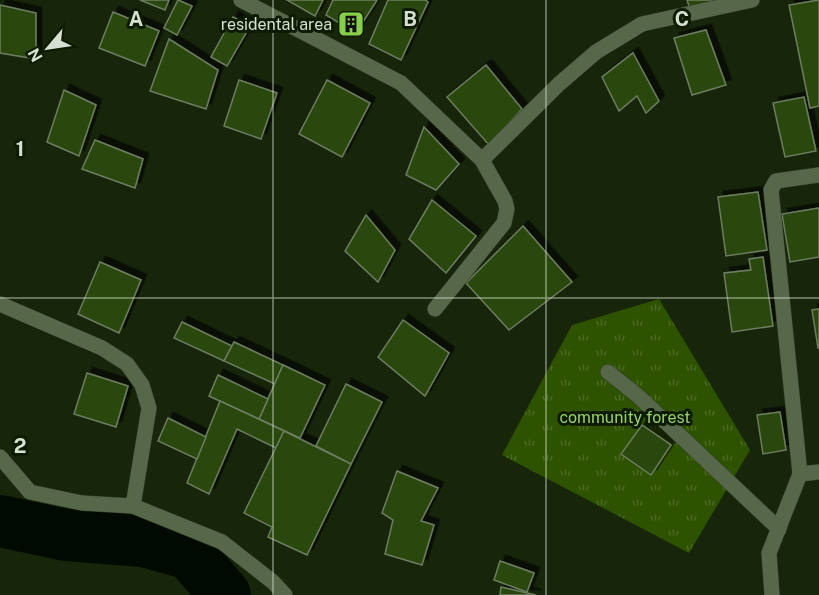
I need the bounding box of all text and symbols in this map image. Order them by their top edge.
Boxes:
text: A [129,7,143,31]
text: B [403,7,417,31]
text: C [675,7,689,31]
building icon: residental area [336,9,366,39]
place label: residental area [221,15,332,34]
north arrow [18,18,78,78]
text: N [24,45,47,65]
text: 1 [16,137,24,161]
park label: community forest [559,408,691,427]
text: 2 [14,434,26,458]

